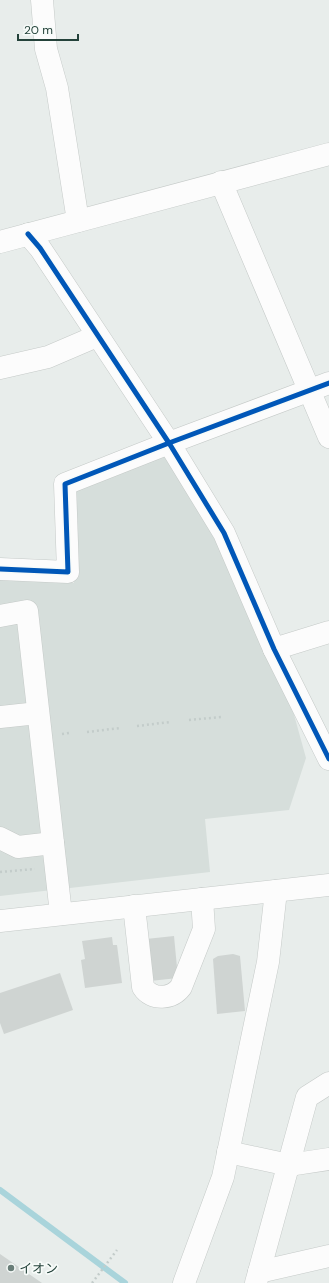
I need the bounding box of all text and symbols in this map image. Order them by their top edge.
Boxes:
scale bar [18,16,78,42]
text: 20 m [24,22,53,38]
place label: イオン [19,1260,58,1277]
marker: イオン [6,1263,16,1273]

